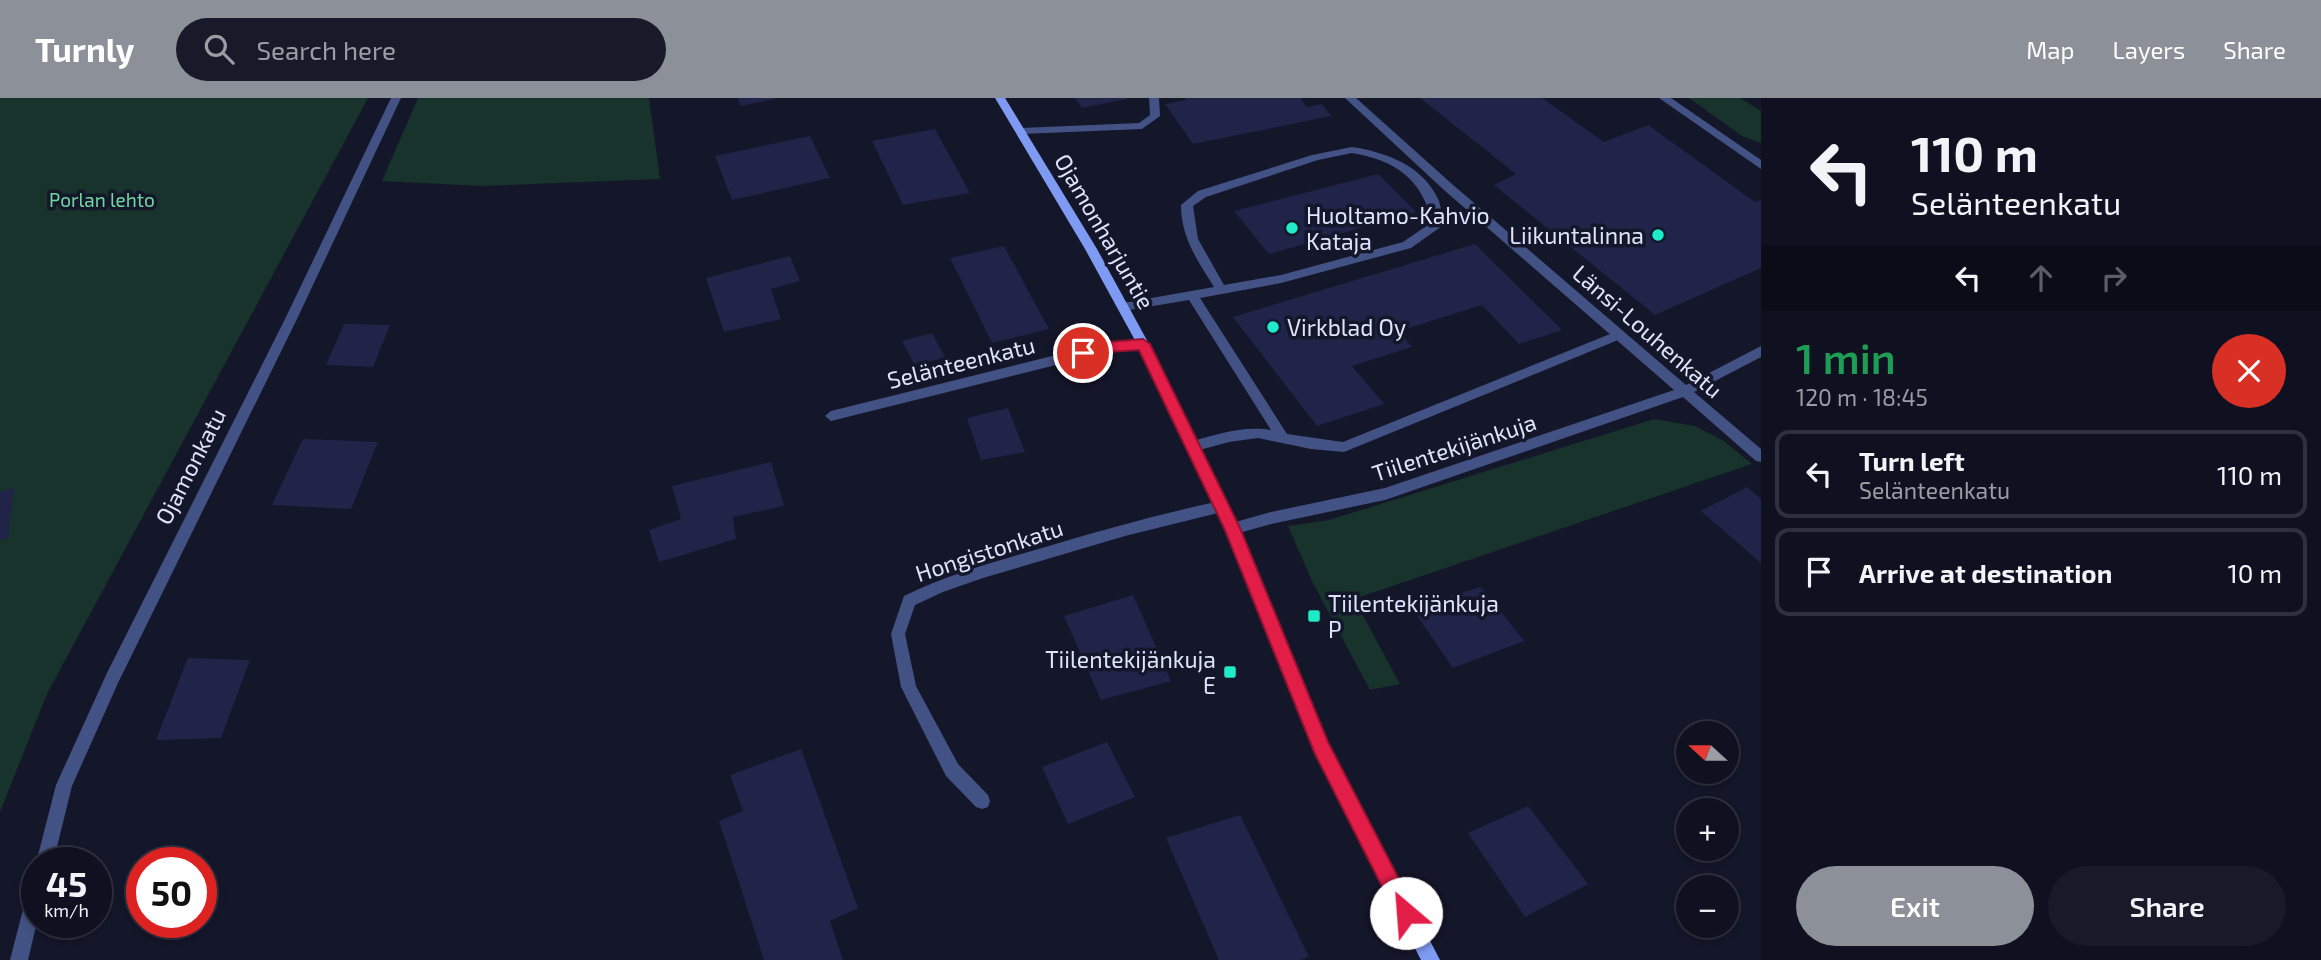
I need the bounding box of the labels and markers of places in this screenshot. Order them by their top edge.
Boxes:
place label: Huoltamo-Kahvio Kataja [1306,201,1490,255]
marker: Huoltamo-Kahvio Kataja [1284,220,1300,236]
place label: Liikuntalinna [1509,221,1644,249]
marker: Liikuntalinna [1650,227,1666,243]
place label: Virkblad Oy [1287,313,1406,341]
marker: Virkblad Oy [1265,319,1281,335]
pin [1053,323,1113,383]
place label: Tiilentekijänkuja P [1328,589,1499,643]
marker: Tiilentekijänkuja P [1306,608,1322,624]
place label: Tiilentekijänkuja E [1045,645,1216,699]
marker: Tiilentekijänkuja E [1222,664,1238,680]

